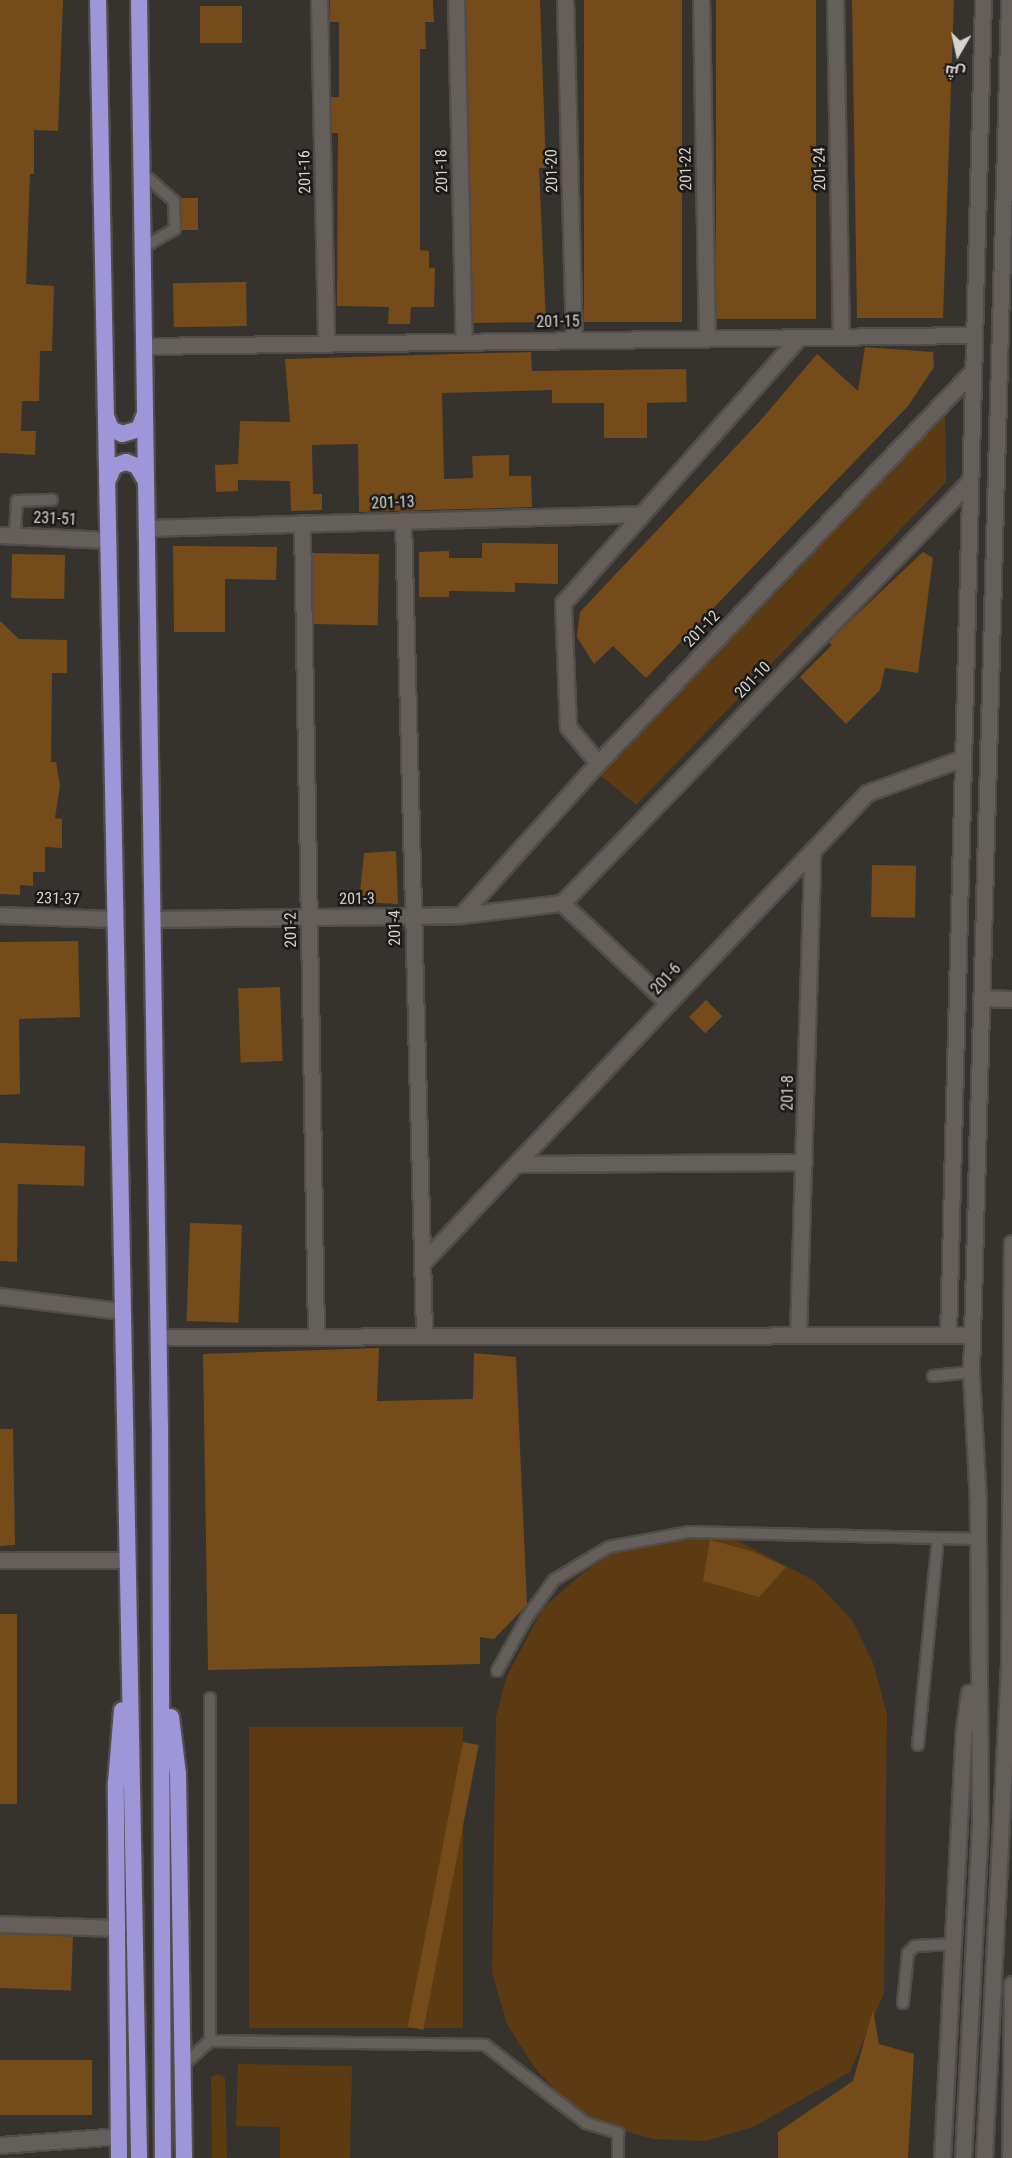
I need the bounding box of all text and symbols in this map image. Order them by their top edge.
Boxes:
north arrow [928,24,988,84]
text: ش [943,61,967,83]
street label: 201-22 [676,147,696,191]
street label: 201-24 [810,147,830,191]
street label: 201-18 [432,149,452,193]
street label: 201-20 [542,149,562,193]
street label: 201-16 [295,150,315,194]
street label: 201-15 [536,312,580,332]
street label: 201-13 [371,493,415,513]
street label: 231-51 [33,508,77,530]
street label: 201-12 [680,607,724,651]
street label: 201-10 [731,658,775,702]
street label: 231-37 [36,889,80,909]
street label: 201-3 [339,889,375,909]
street label: 201-4 [385,910,405,946]
street label: 201-2 [281,912,301,948]
street label: 201-6 [647,959,685,999]
street label: 201-8 [778,1075,798,1111]

